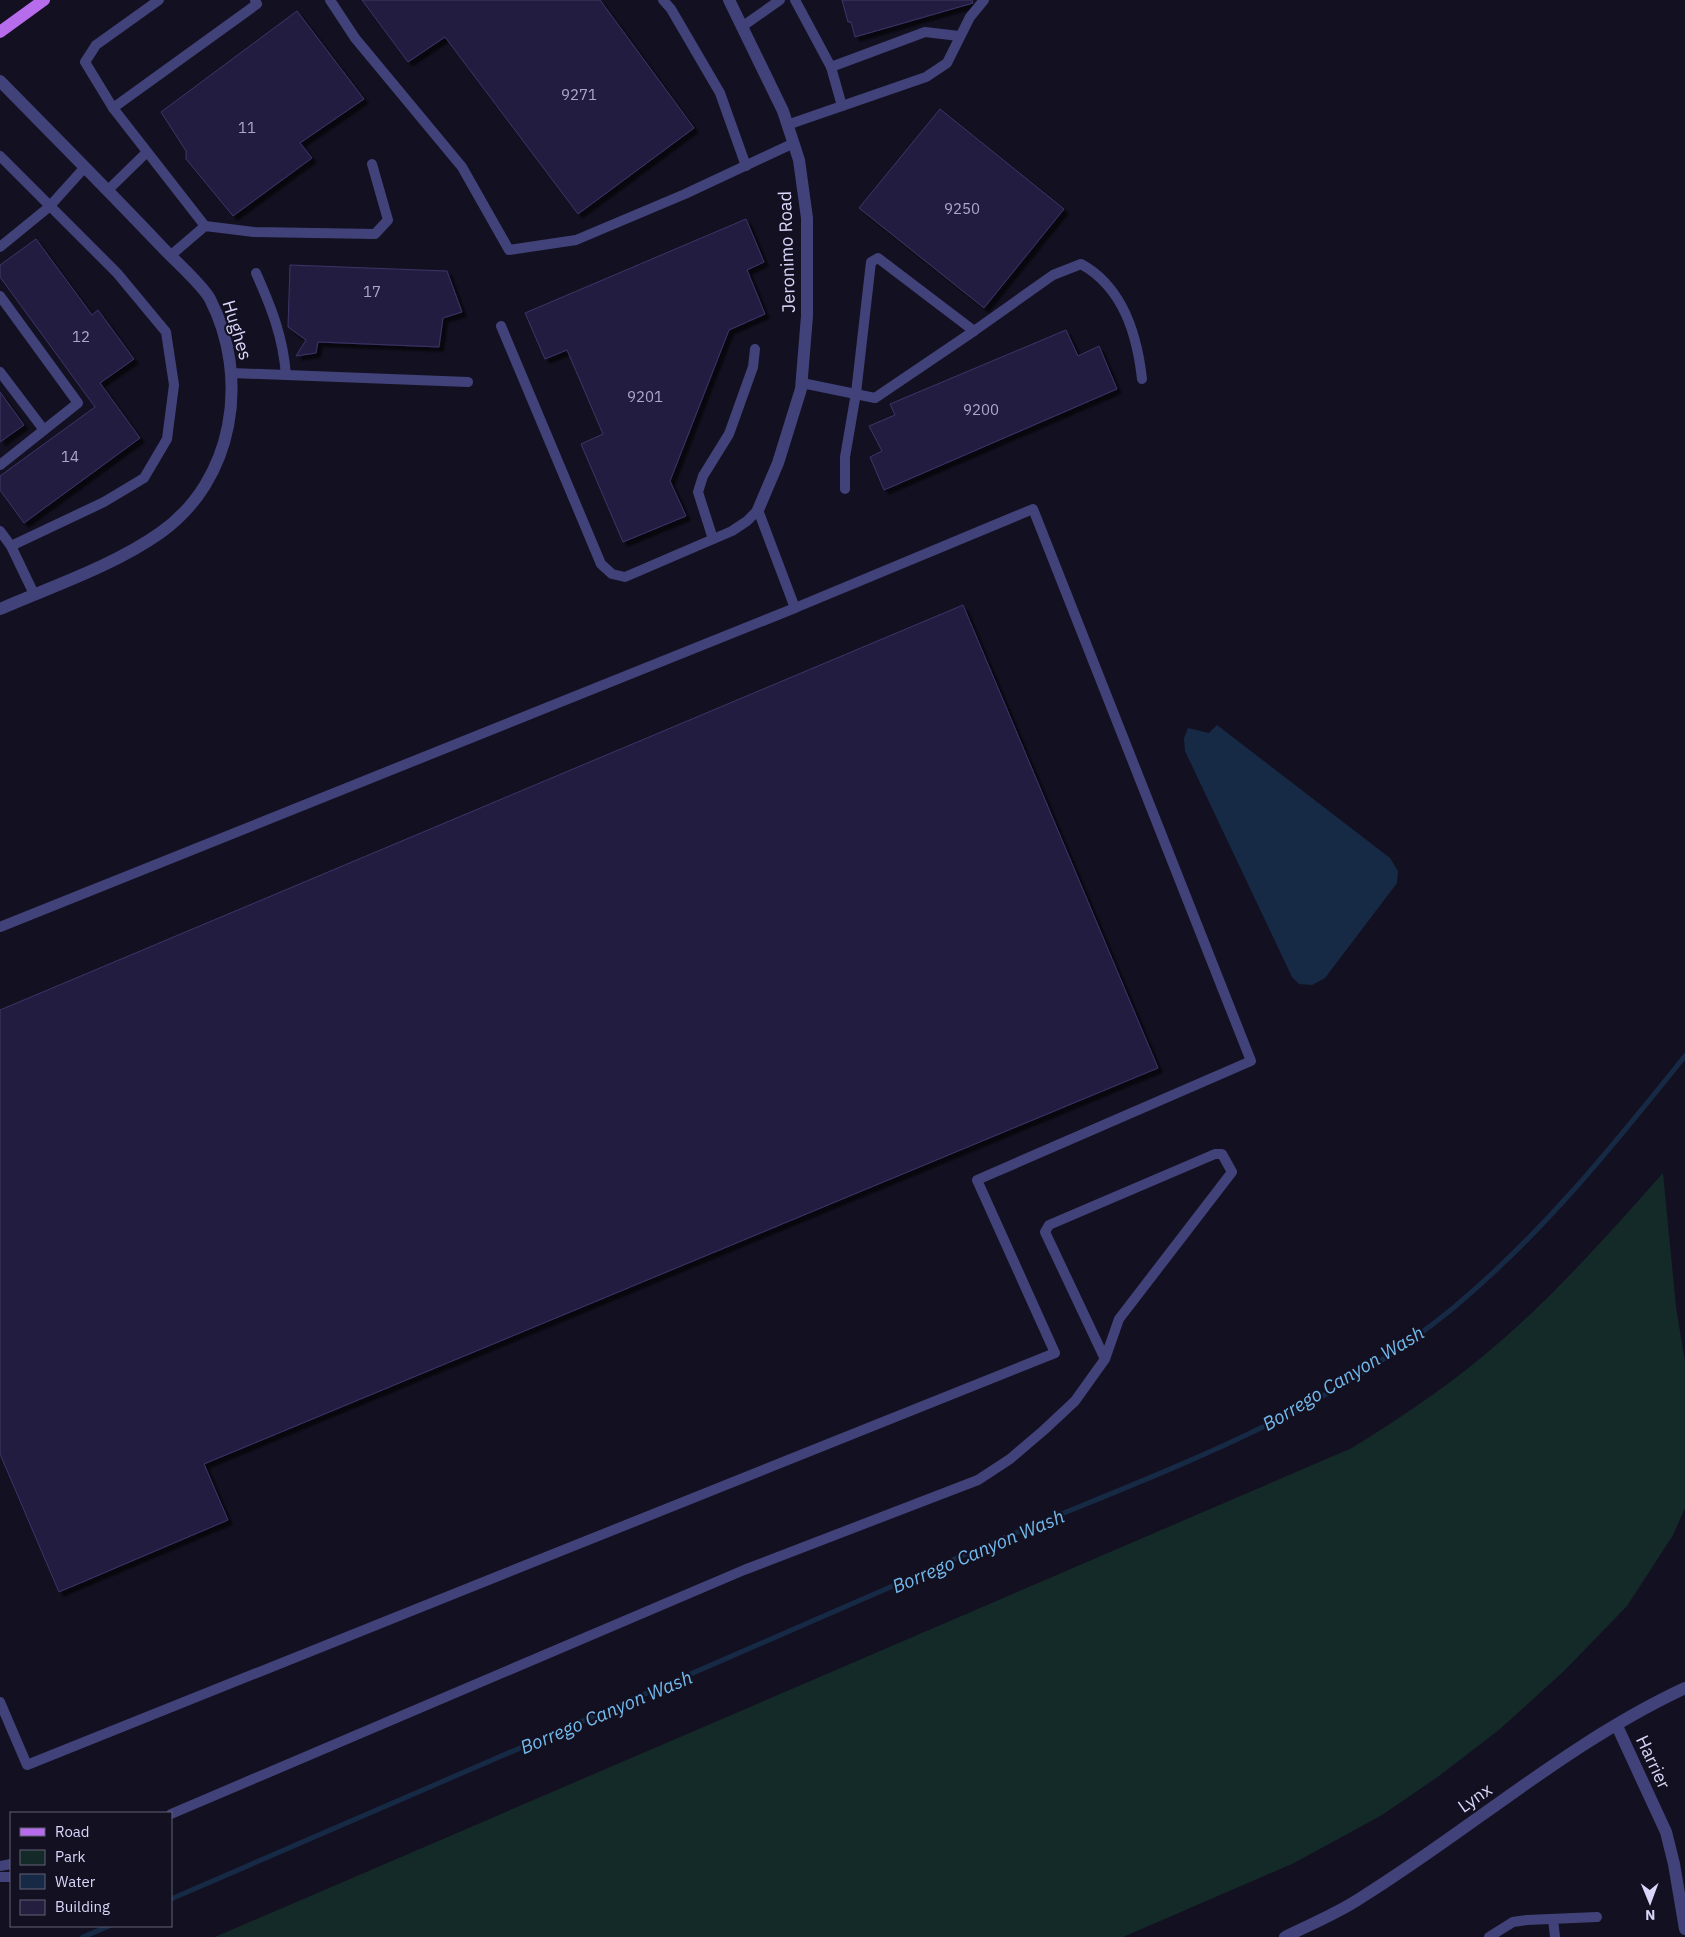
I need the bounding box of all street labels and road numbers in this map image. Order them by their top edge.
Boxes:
street label: Jeronimo Road [773,191,800,313]
street label: Hughes [218,297,257,363]
street label: Harrier [1631,1731,1676,1793]
street label: Lynx [1453,1778,1496,1818]

